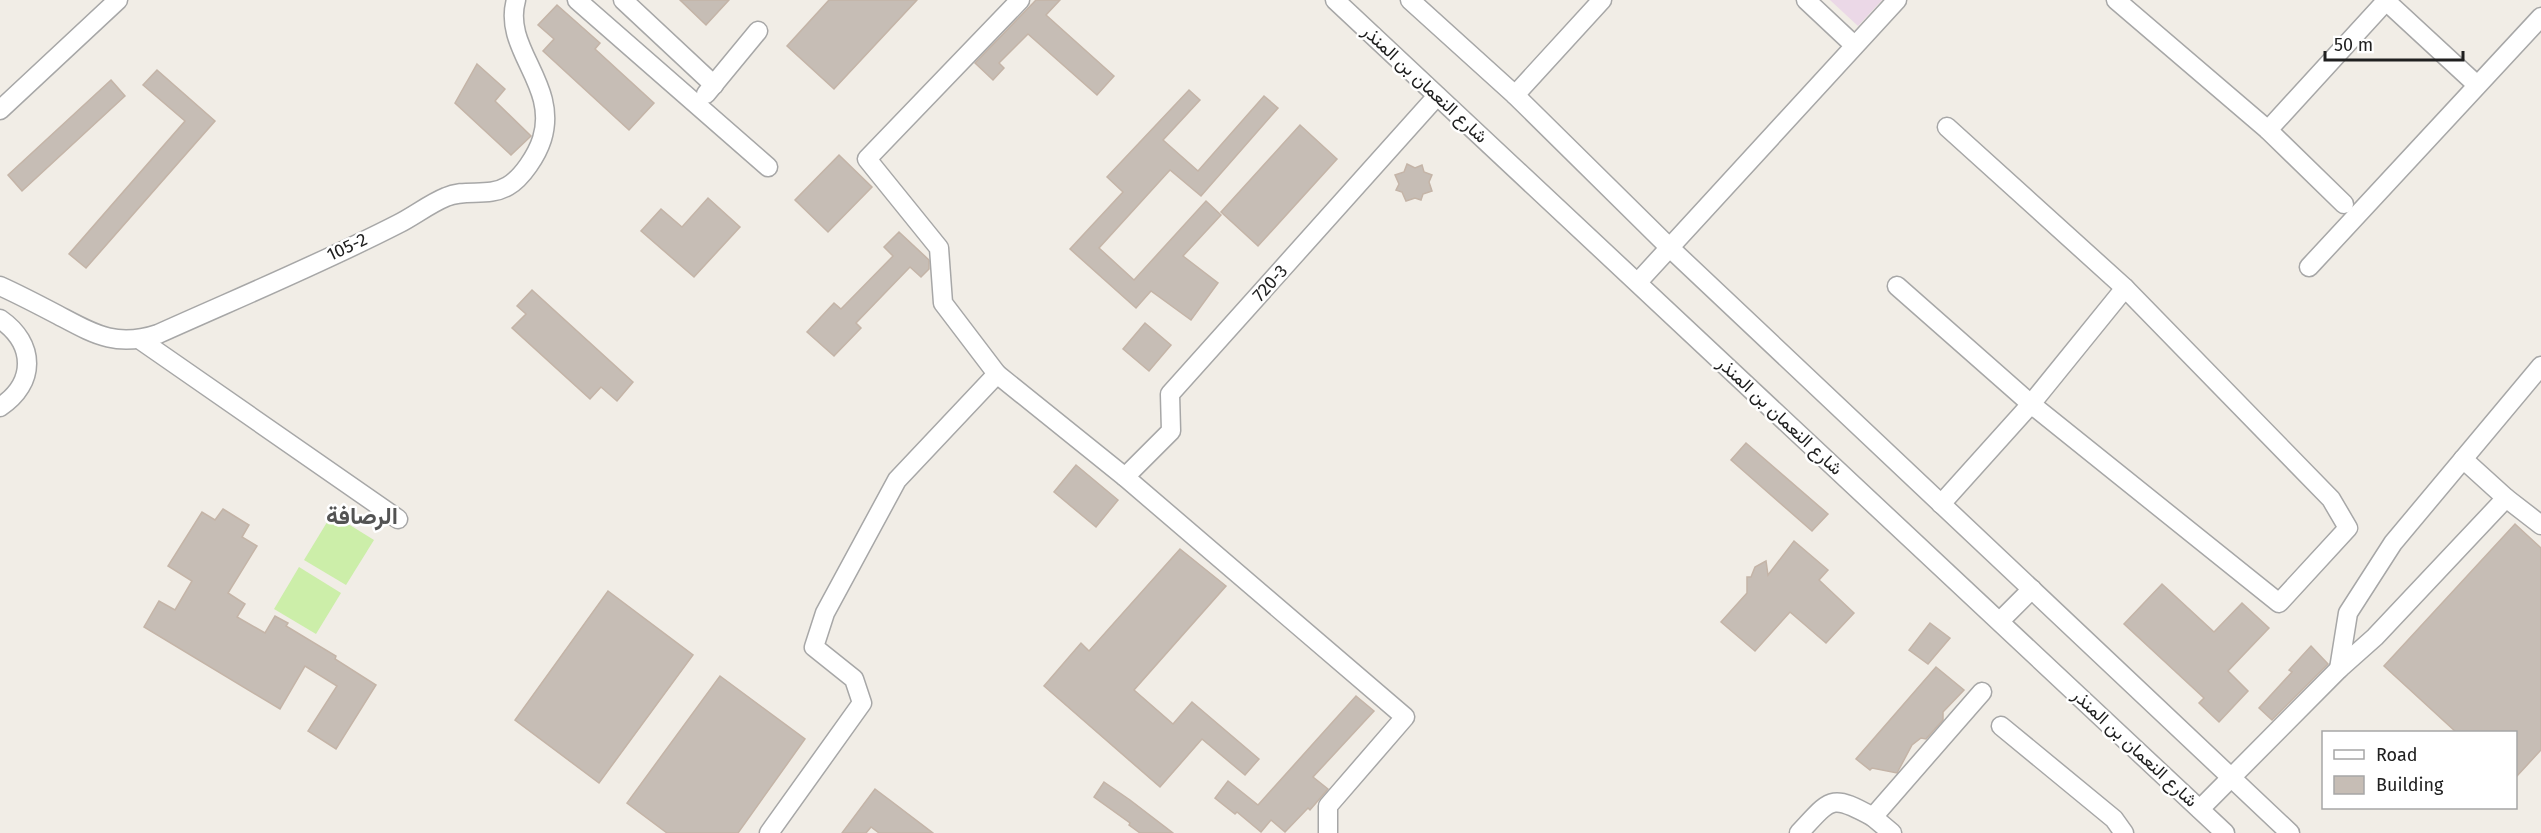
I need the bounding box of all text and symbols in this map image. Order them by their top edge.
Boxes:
street label: شارع النعمان بن المنذر [1356,20,1492,148]
scale bar [2325,24,2463,62]
text: 50 m [2334,34,2373,56]
street label: 105-2 [323,228,371,266]
street label: 720-3 [1248,260,1292,306]
street label: شارع النعمان بن المنذر [1711,352,1847,480]
district label: الرصافة [326,502,398,531]
street label: شارع النعمان بن المنذر [2066,684,2202,812]
legend [2322,731,2517,809]
text: Road [2376,744,2418,766]
text: Building [2376,774,2444,796]

